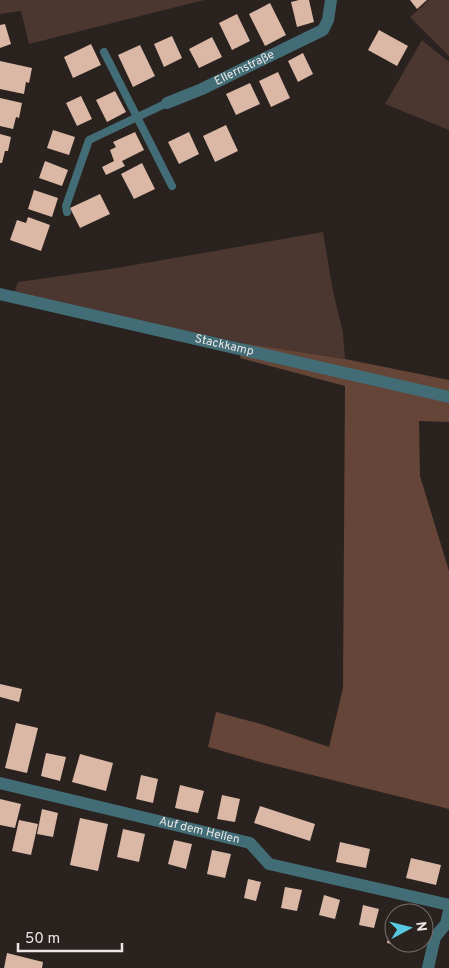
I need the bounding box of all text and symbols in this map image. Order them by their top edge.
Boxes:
street label: Ellernstraße [212,47,277,90]
street label: Stackkamp [193,331,255,360]
street label: Auf dem Hellen [157,813,241,848]
north arrow [384,903,434,953]
scale bar [18,920,121,952]
text: N [411,921,429,933]
text: 50 m [25,930,60,949]

